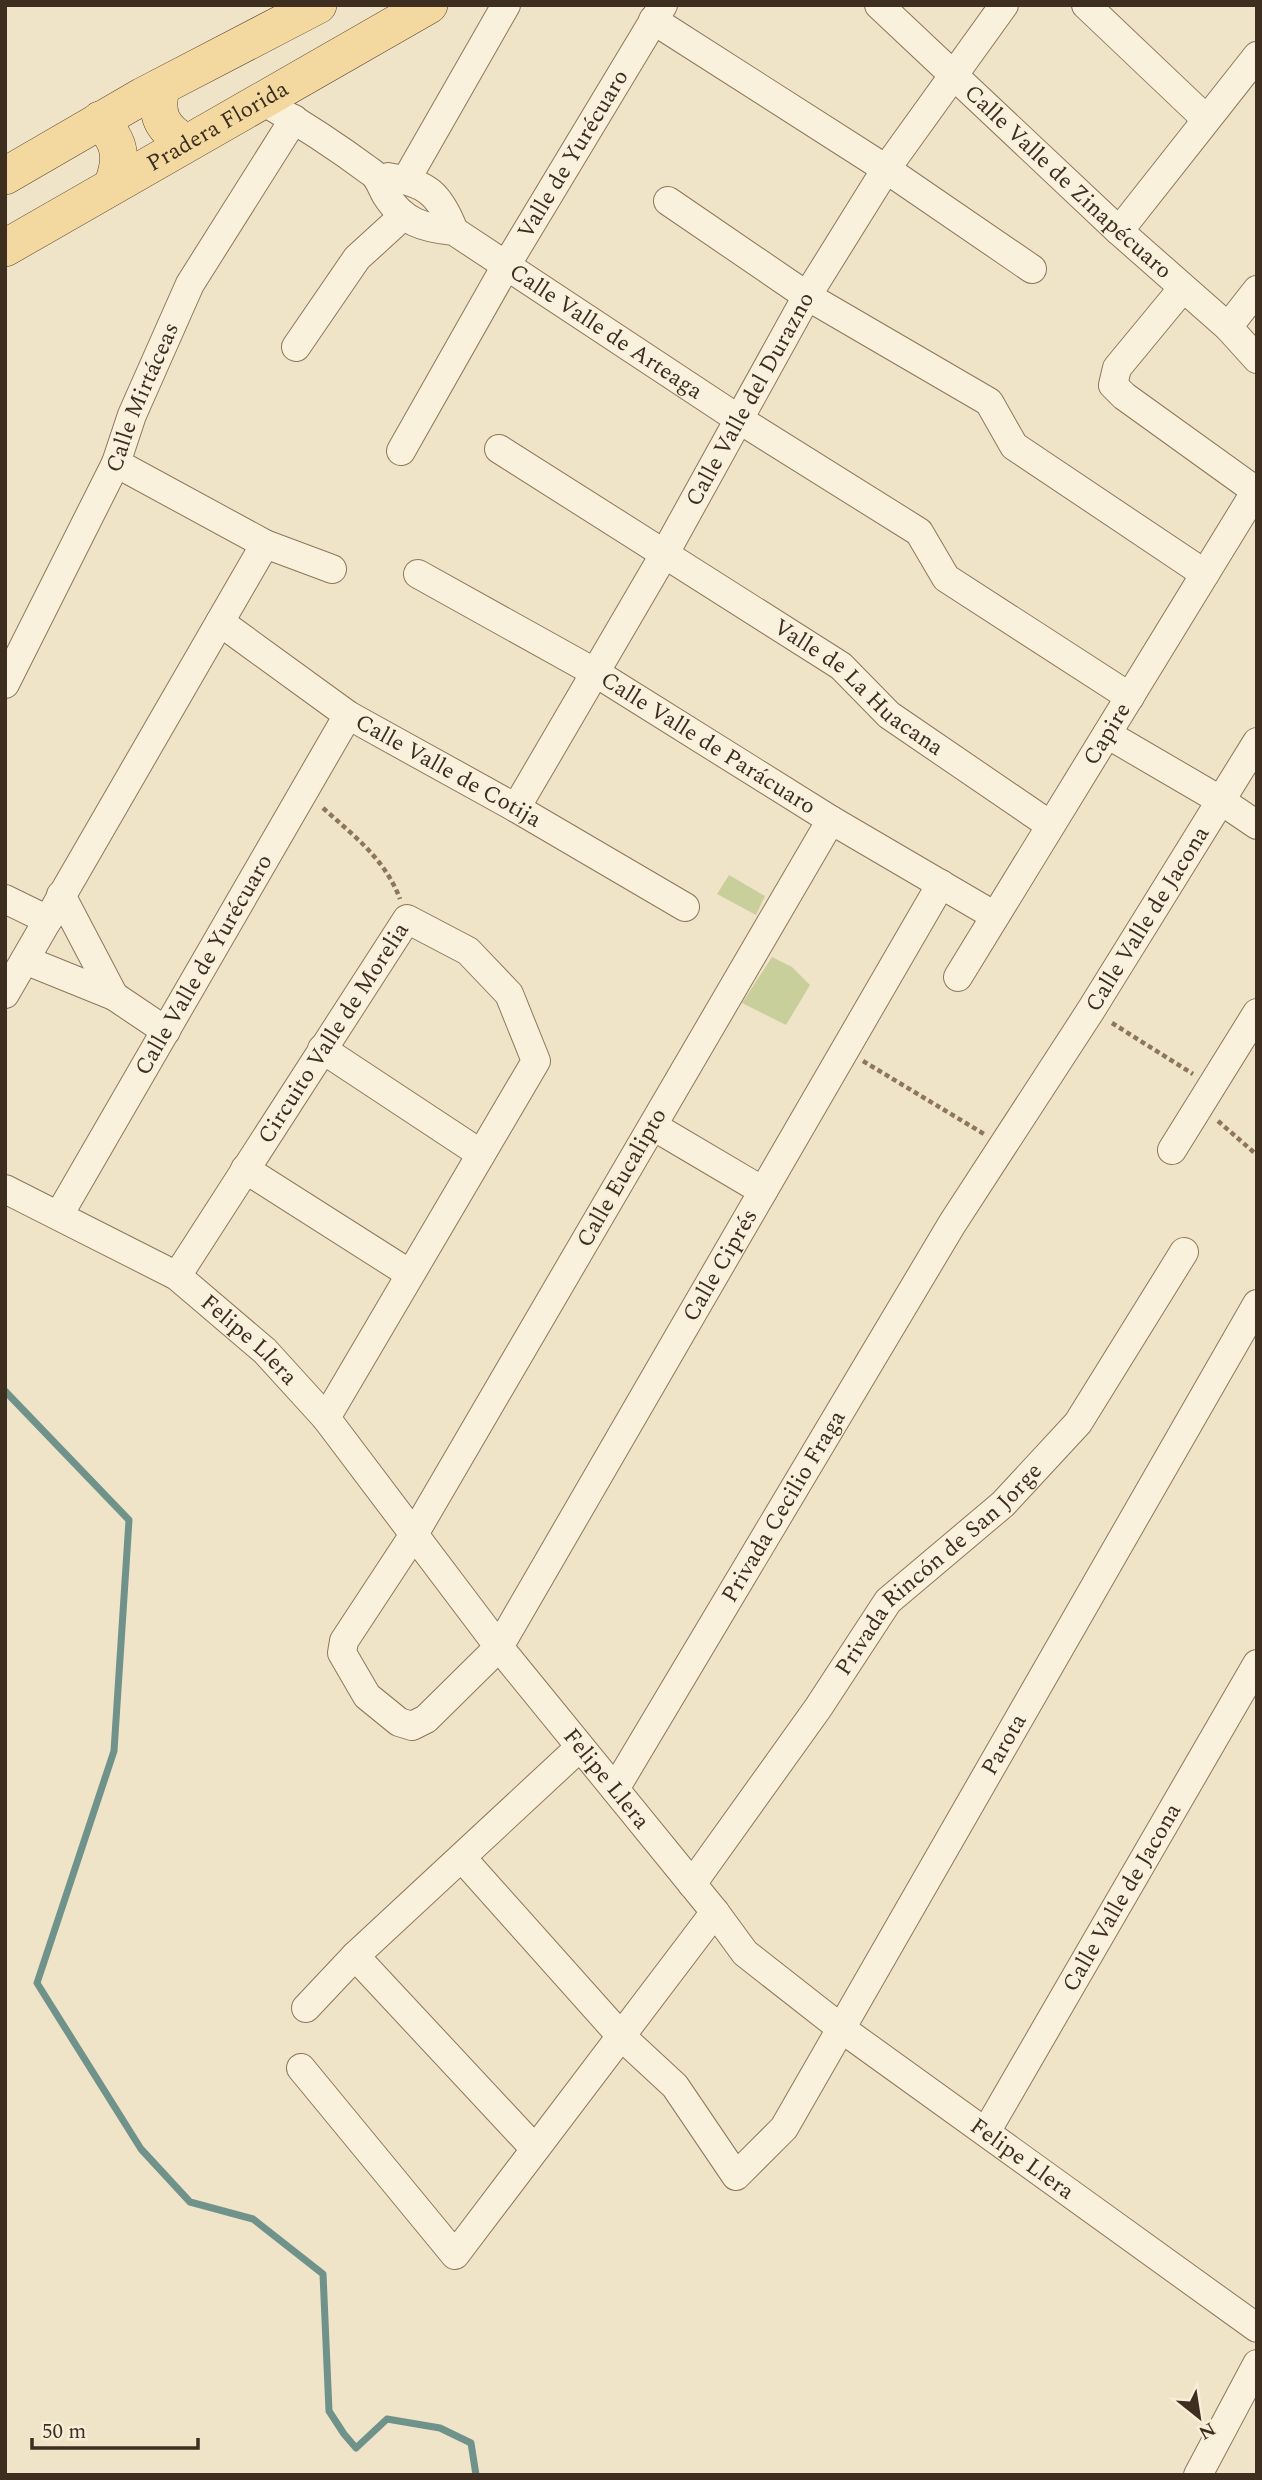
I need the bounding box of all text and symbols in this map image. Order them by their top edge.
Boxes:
street label: Valle de Yurécuaro [508,63,638,246]
street label: Pradera Florida [140,72,295,181]
street label: Calle Valle de Zinapécuaro [956,76,1180,288]
street label: Calle Valle de Arteaga [502,255,710,408]
street label: Calle Valle del Durazno [677,286,823,513]
street label: Calle Mirtáceas [96,317,188,479]
street label: Valle de La Huacana [766,610,951,765]
street label: Calle Valle de Parácuaro [594,662,823,824]
street label: Capire [1074,696,1140,772]
street label: Calle Valle de Cotija [349,705,548,837]
street label: Calle Valle de Jacona [1076,819,1218,1019]
street label: Calle Valle de Yurécuaro [126,847,282,1082]
street label: Circuito Valle de Morelia [249,915,418,1151]
street label: Calle Eucalipto [568,1102,676,1254]
street label: Calle Ciprés [674,1202,767,1328]
street label: Felipe Llera [193,1286,306,1393]
street label: Privada Cecilio Fraga [712,1404,855,1609]
street label: Privada Rincón de San Jorge [826,1455,1051,1683]
street label: Parota [972,1707,1036,1782]
street label: Felipe Llera [554,1721,658,1837]
street label: Calle Valle de Jacona [1053,1797,1190,1998]
street label: Felipe Llera [963,2109,1082,2209]
north arrow [1164,2382,1234,2452]
scale bar [32,2406,198,2450]
text: N [1193,2414,1221,2447]
text: 50 m [42,2416,86,2448]

